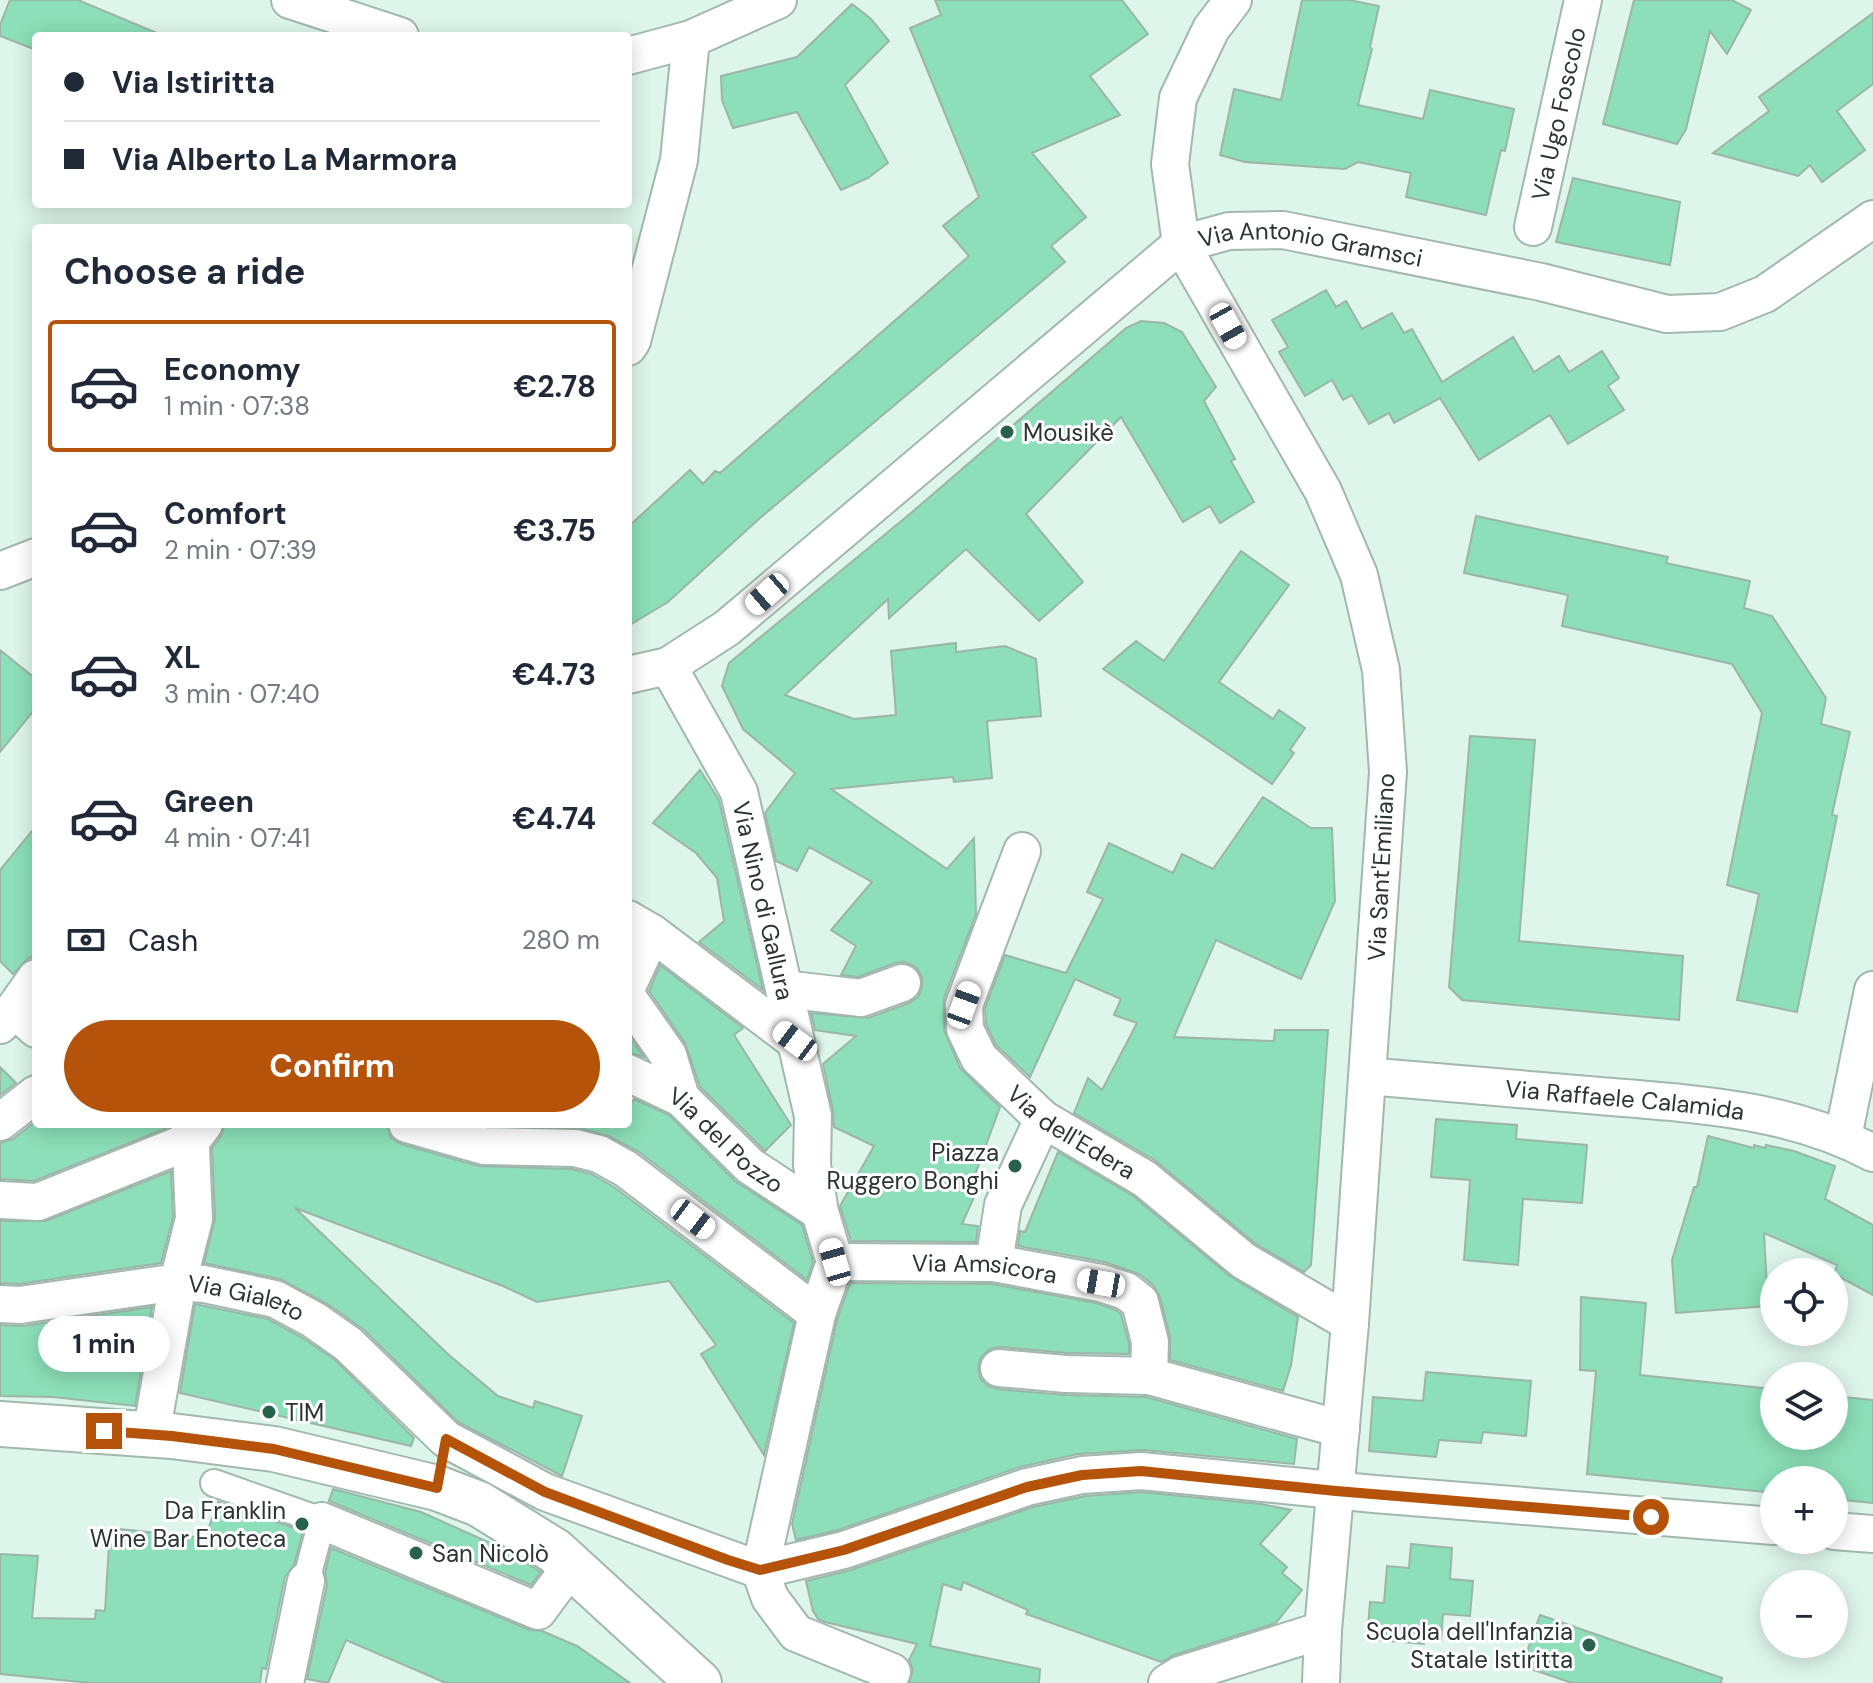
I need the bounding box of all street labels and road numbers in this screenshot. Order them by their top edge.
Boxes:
street label: Via Ugo Foscolo [1524,24,1592,203]
street label: Via Antonio Gramsci [1195,214,1426,273]
street label: Via Sant'Emiliano [1361,772,1401,962]
street label: Via Nino di Gallura [726,798,802,1003]
street label: Via Raffaele Calamida [1504,1072,1747,1127]
street label: Via dell'Edera [1001,1078,1142,1186]
street label: Via del Pozzo [664,1079,790,1199]
street label: Via Amsicora [912,1247,1060,1290]
street label: Via Gialeto [187,1267,310,1328]

